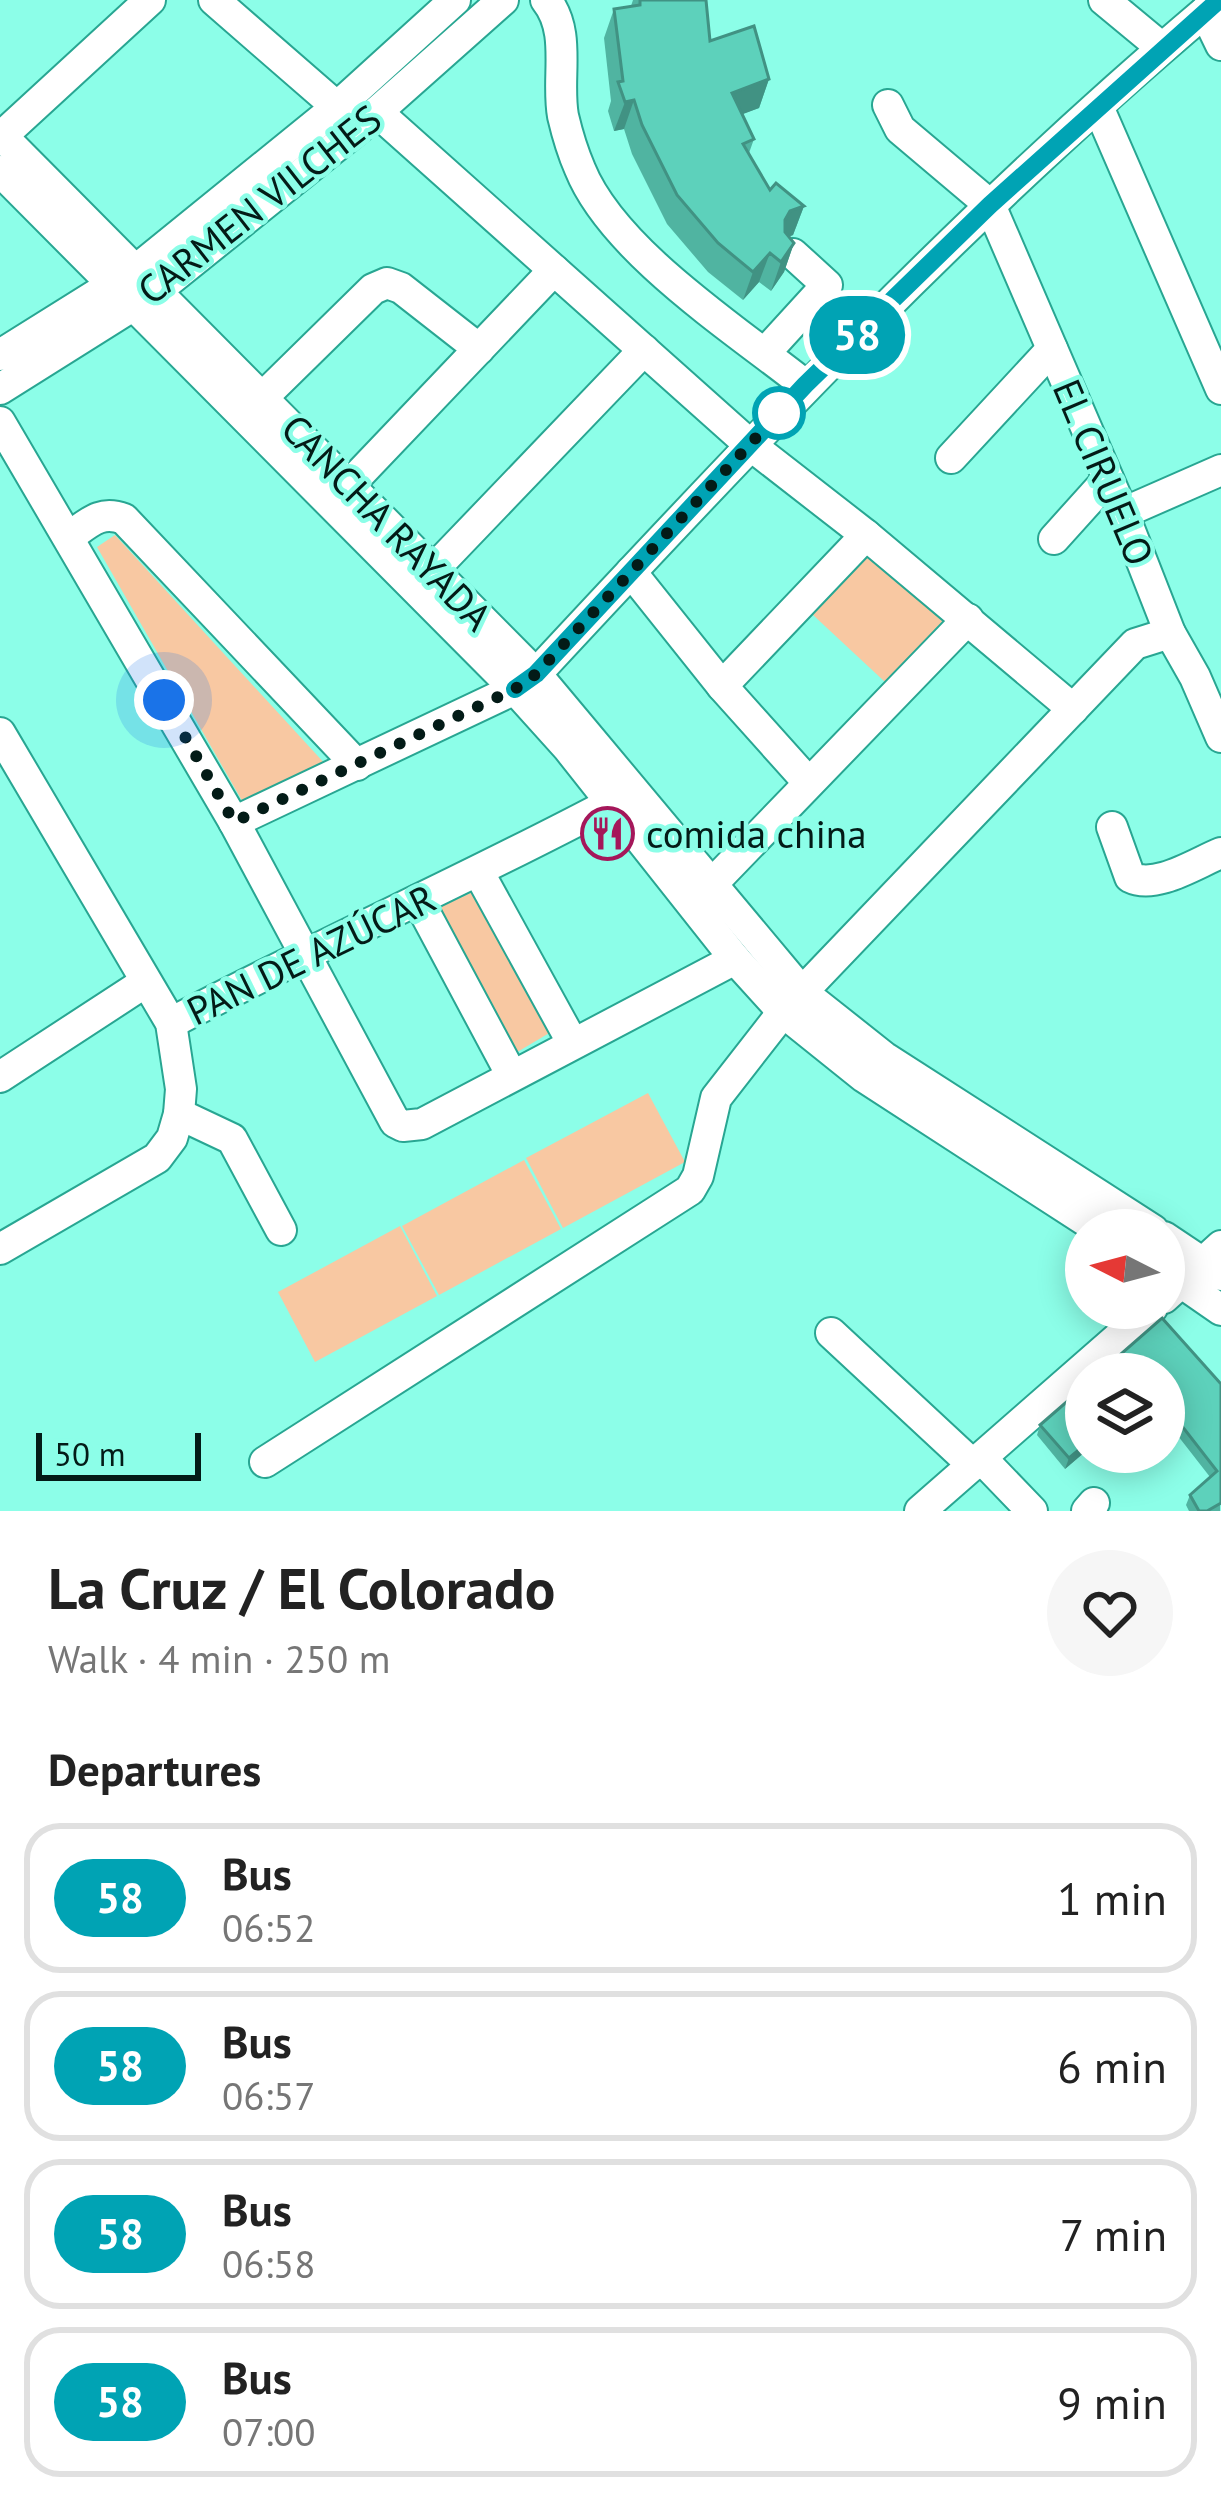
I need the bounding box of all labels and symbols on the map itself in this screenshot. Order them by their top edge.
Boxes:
street label: CARMEN VILCHES [127,93,391,315]
line badge: 58 [803,296,911,374]
street label: EL CIRUELO [1042,371,1166,573]
unlabelled marker [754,388,804,438]
street label: CANCHA RAYADA [271,403,503,641]
your location [134,670,194,730]
restaurant icon: comida china [579,805,635,861]
place label: comida china [646,808,867,859]
street label: PAN DE AZÚCAR [178,872,444,1036]
north arrow [1065,1209,1185,1329]
scale bar [36,1427,201,1480]

